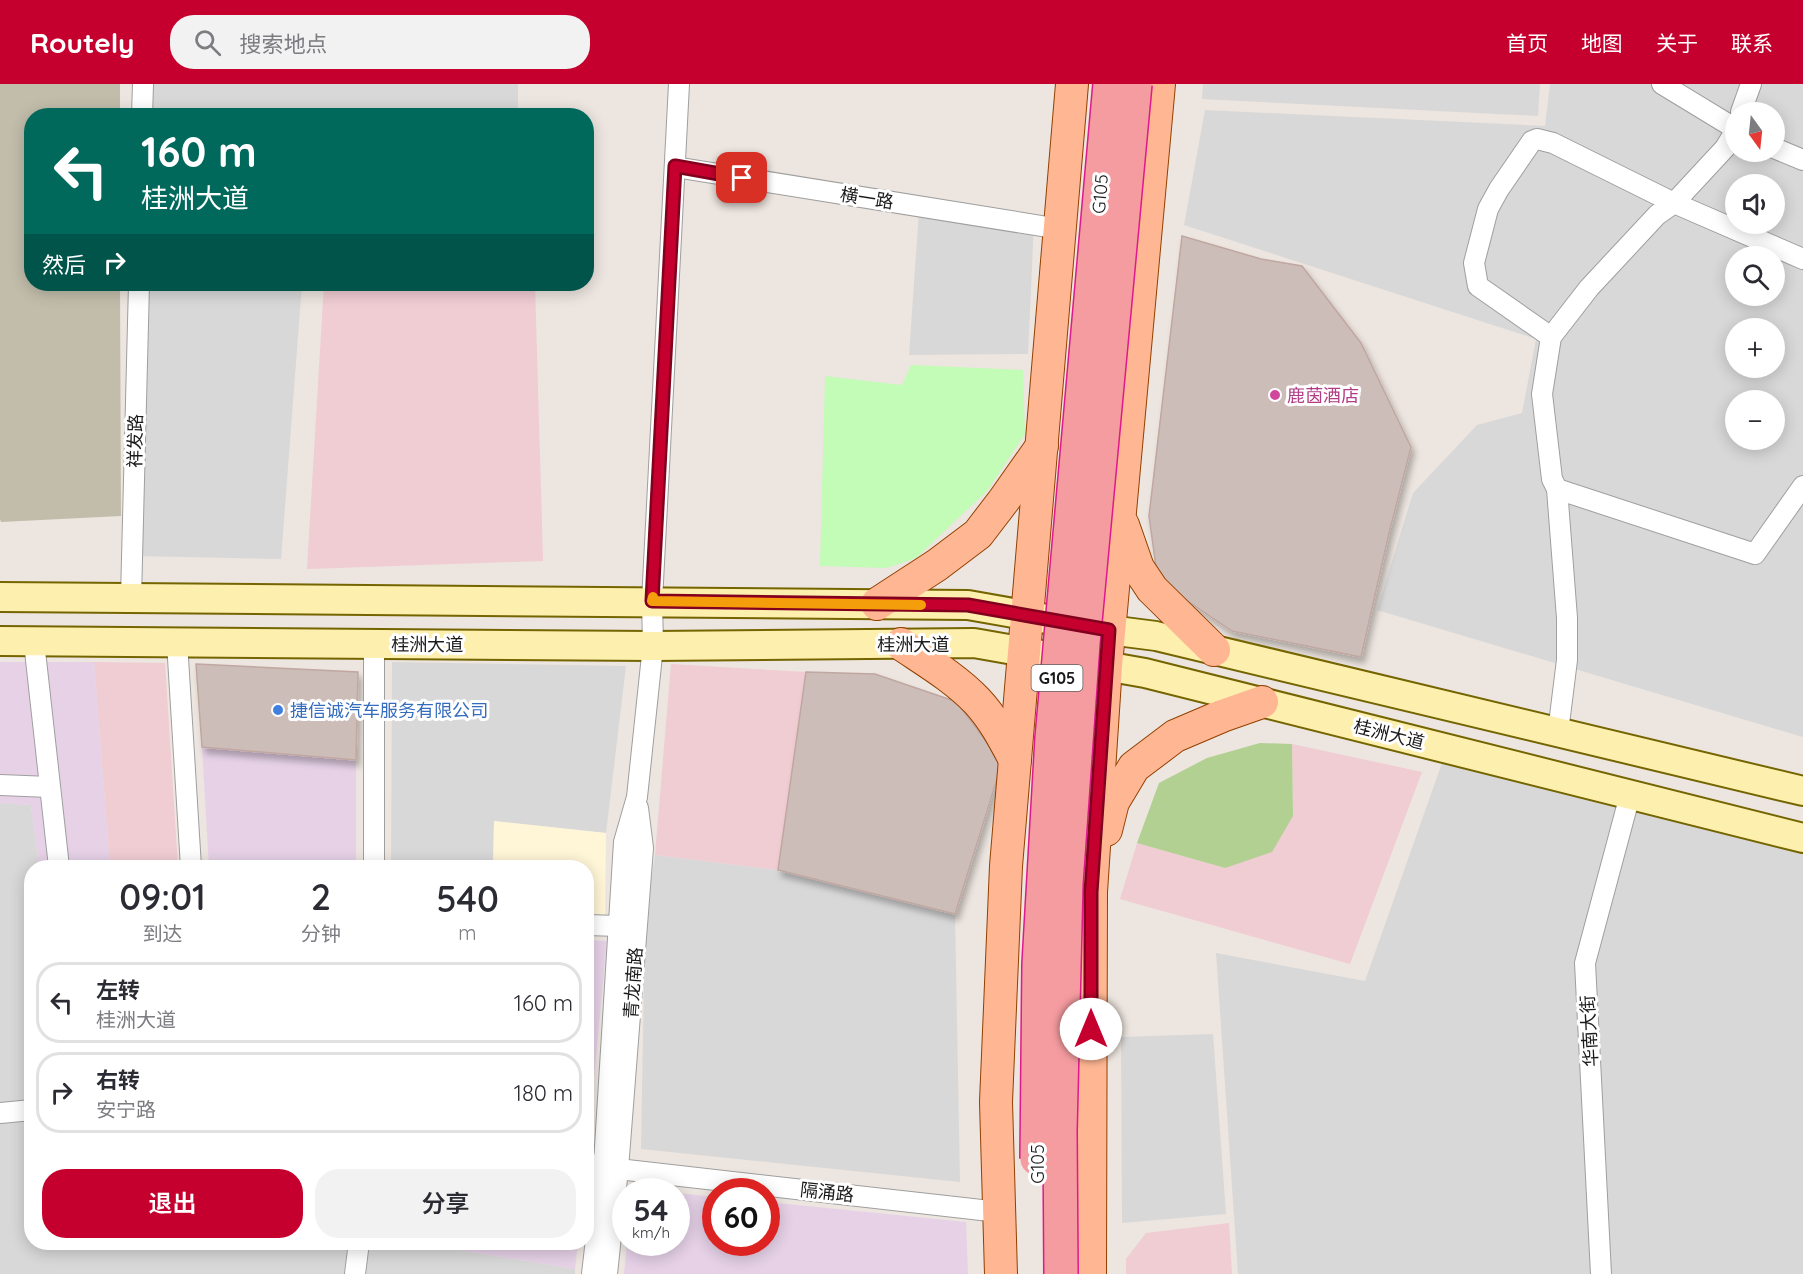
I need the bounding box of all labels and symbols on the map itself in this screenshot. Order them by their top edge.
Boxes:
north arrow [1725,102,1785,162]
pin [716,152,767,203]
street label: G105 [1087,173,1113,215]
street label: 横一路 [839,182,895,214]
place label: 鹿茵酒店 [1287,384,1359,407]
marker: 鹿茵酒店 [1268,388,1282,402]
street label: 祥发路 [123,414,147,468]
street label: 桂洲大道 [391,633,463,656]
street label: 桂洲大道 [877,633,949,656]
road number: G105 [1032,665,1082,691]
place label: 捷信诚汽车服务有限公司 [290,699,488,722]
marker: 捷信诚汽车服务有限公司 [271,703,285,717]
street label: 桂洲大道 [1351,714,1427,754]
street label: 青龙南路 [619,946,647,1020]
street label: 华南大街 [1576,994,1602,1068]
position arrow [1059,997,1123,1061]
street label: G105 [1026,1144,1049,1184]
speed limit sign: 60 [702,1178,780,1256]
street label: 隔涌路 [799,1178,855,1206]

